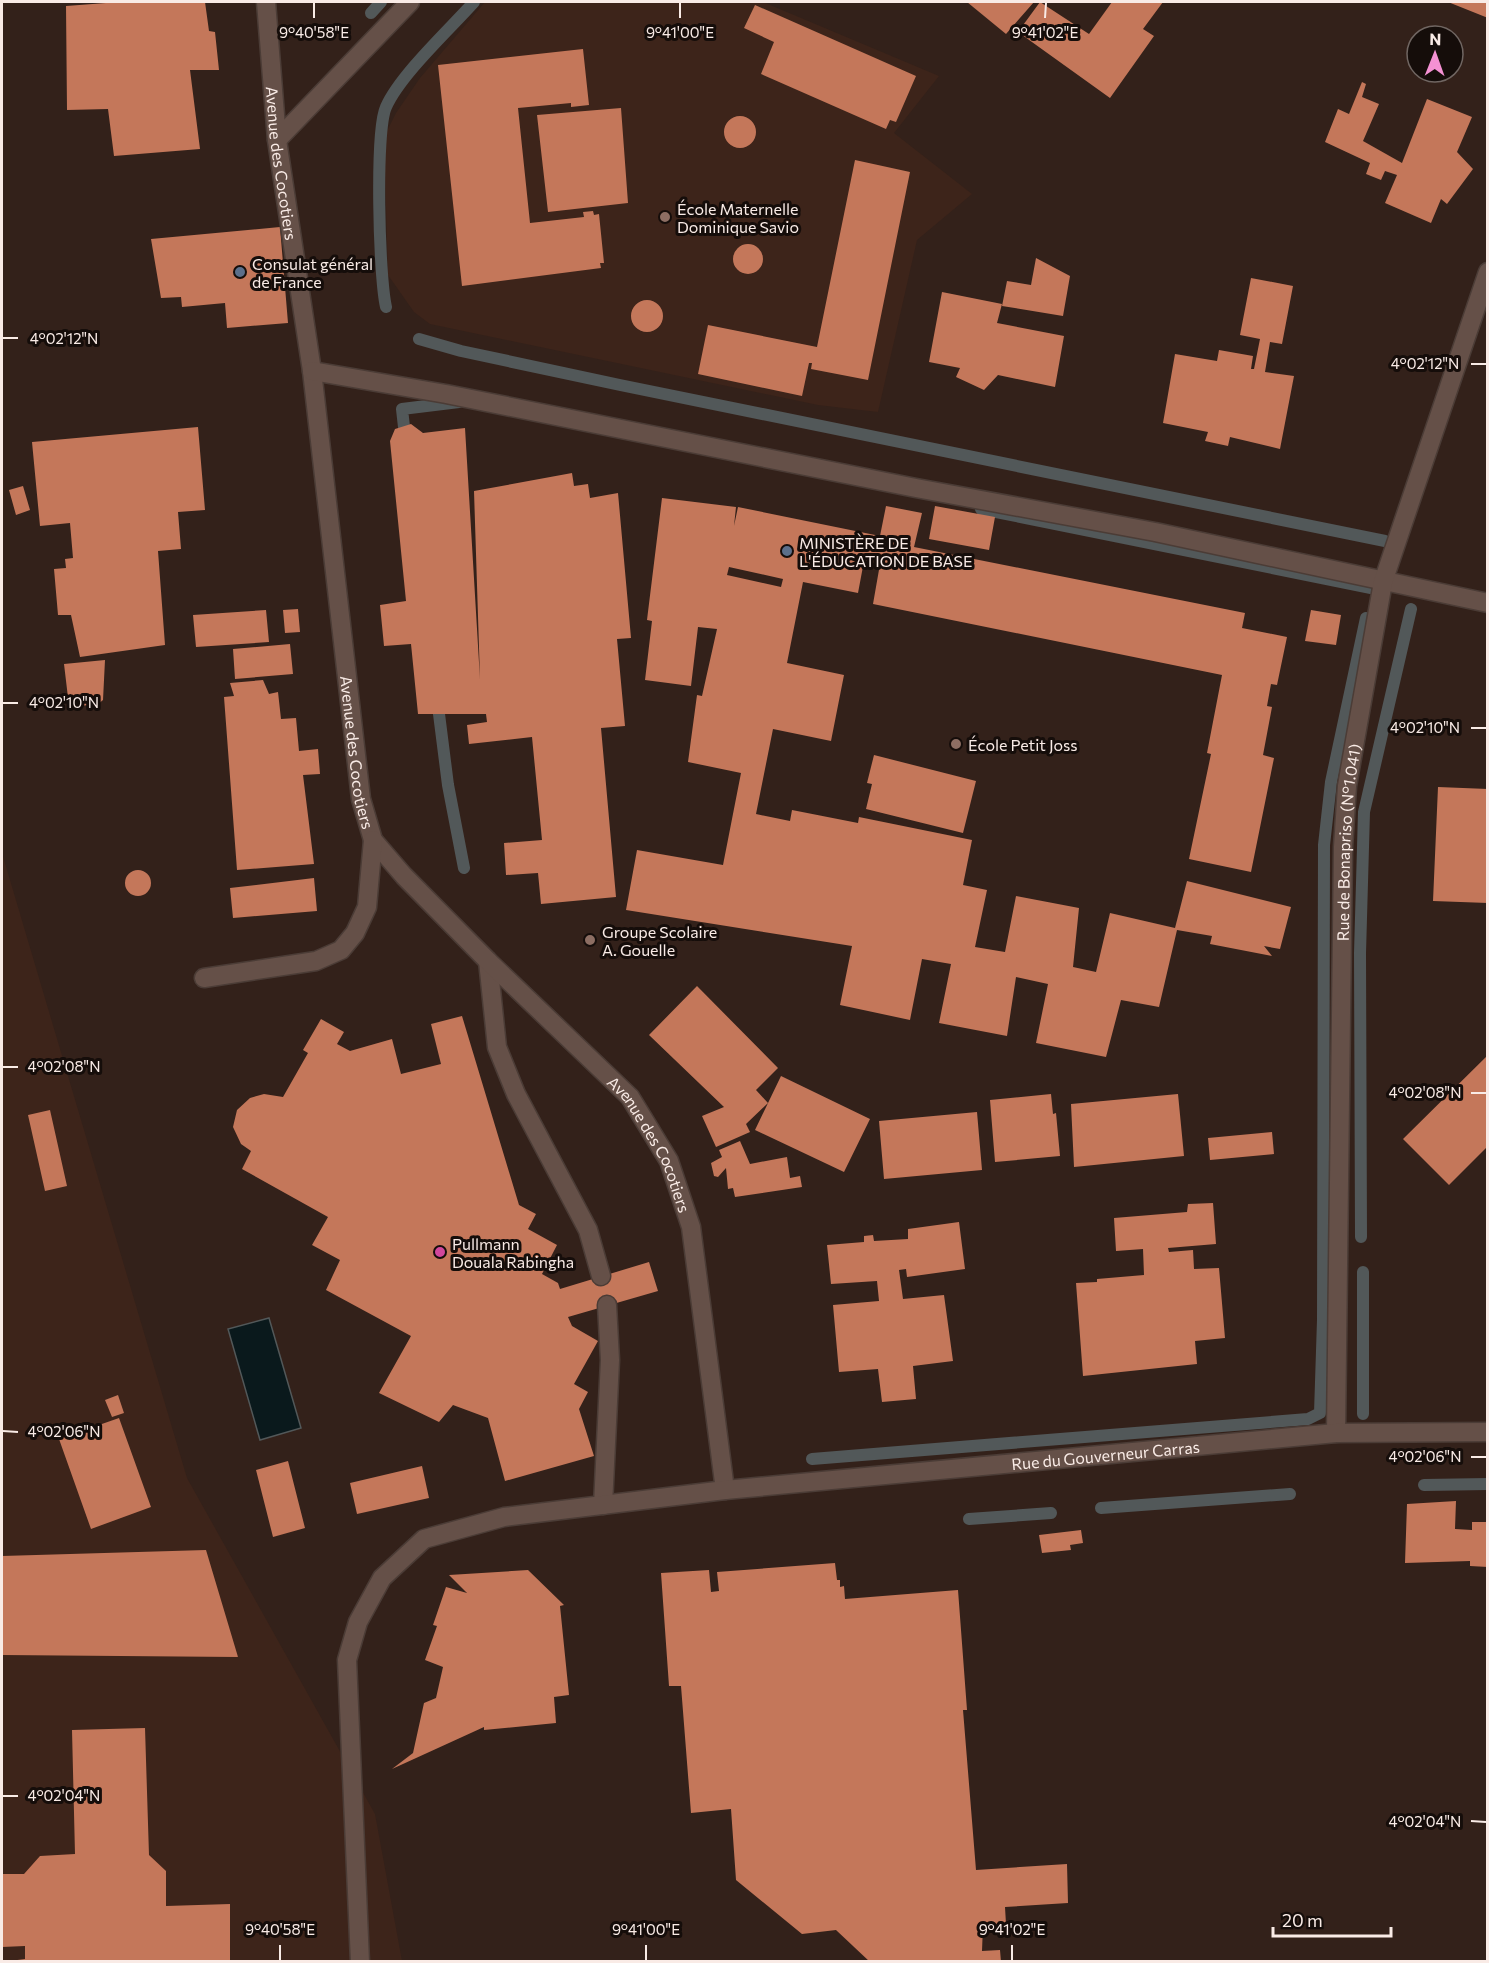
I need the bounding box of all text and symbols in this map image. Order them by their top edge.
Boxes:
text: 9°40'58"E [279,23,349,41]
text: 9°41'00"E [646,23,714,41]
text: 9°41'02"E [1012,23,1078,41]
north arrow [1405,24,1465,84]
text: N [1429,29,1441,48]
street label: Avenue des Cocotiers [263,85,302,241]
place label: École Maternelle Dominique Savio [677,199,799,236]
marker: École Maternelle Dominique Savio [658,210,672,224]
place label: Consulat général de France [252,254,373,291]
marker: Consulat général de France [233,265,247,279]
text: 4°02'12"N [30,329,98,347]
text: 4°02'12"N [1391,354,1459,372]
place label: MINISTÈRE DE L'ÉDUCATION DE BASE [799,533,972,570]
marker: MINISTÈRE DE L'ÉDUCATION DE BASE [780,544,794,558]
street label: Avenue des Cocotiers [337,674,379,831]
text: 4°02'10"N [29,693,99,711]
text: 4°02'10"N [1390,718,1460,736]
place label: École Petit Joss [968,735,1078,754]
marker: École Petit Joss [949,737,963,751]
street label: Rue de Bonapriso (N°1.041) [1332,742,1364,941]
place label: Groupe Scolaire A. Gouelle [602,922,717,959]
marker: Groupe Scolaire A. Gouelle [583,933,597,947]
text: 4°02'08"N [28,1057,100,1075]
street label: Avenue des Cocotiers [604,1072,695,1215]
text: 4°02'08"N [1389,1083,1461,1101]
place label: Pullmann Douala Rabingha [452,1234,574,1271]
marker: Pullmann Douala Rabingha [433,1245,447,1259]
text: 4°02'06"N [28,1422,100,1440]
street label: Rue du Gouverneur Carras [1010,1436,1200,1473]
text: 4°02'06"N [1389,1447,1461,1465]
text: 4°02'04"N [28,1786,100,1804]
text: 4°02'04"N [1389,1812,1461,1830]
scale bar [1273,1900,1392,1938]
text: 20 m [1282,1909,1323,1931]
text: 9°40'58"E [245,1920,315,1938]
text: 9°41'00"E [612,1920,680,1938]
text: 9°41'02"E [979,1920,1045,1938]

